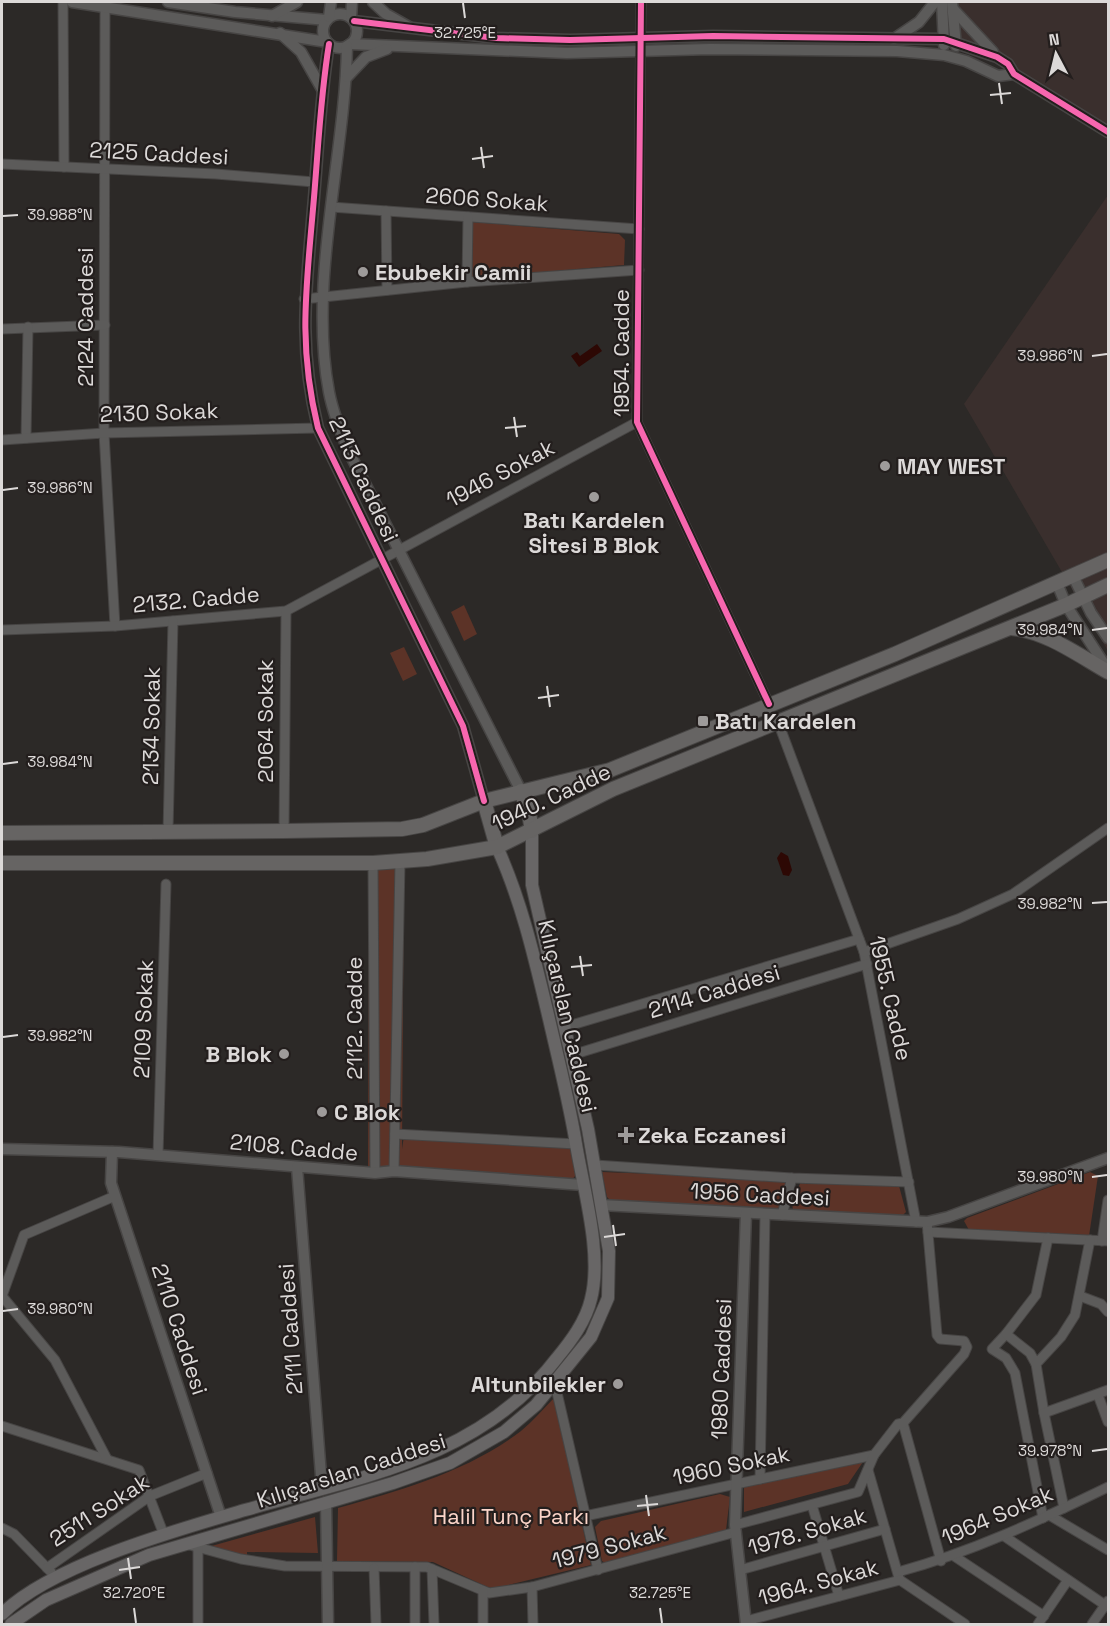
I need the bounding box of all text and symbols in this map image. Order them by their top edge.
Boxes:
text: 32.725°E [434,23,496,42]
north arrow [1026,24,1086,84]
text: N [1048,29,1061,51]
street label: 2125 Caddesi [89,135,229,171]
street label: 2606 Sokak [425,181,550,217]
text: 39.988°N [27,205,93,224]
street label: 2124 Caddesi [71,247,99,387]
place label: Ebubekir Camii [375,258,531,286]
marker: Ebubekir Camii [356,265,370,279]
street label: 1954. Cadde [607,289,635,417]
text: 39.986°N [1017,346,1083,365]
street label: 2130 Sokak [99,396,219,428]
street label: 2113 Caddesi [323,412,405,546]
street label: 1946 Sokak [441,433,559,513]
place label: MAY WEST [897,452,1006,480]
marker: MAY WEST [878,459,892,473]
text: 39.986°N [27,478,93,497]
marker: Batı Kardelen Sİtesi B Blok [587,490,601,504]
place label: Batı Kardelen Sİtesi B Blok [523,506,665,559]
street label: 2132. Cadde [131,580,261,618]
text: 39.984°N [1017,620,1083,639]
street label: 2064 Sokak [251,659,279,783]
street label: 2134 Sokak [136,666,166,785]
place label: Batı Kardelen [715,707,857,735]
marker: Batı Kardelen [696,714,710,728]
text: 39.984°N [27,752,93,771]
street label: 1940. Cadde [487,757,615,837]
text: 39.982°N [1017,894,1083,913]
street label: Kılıçarslan Caddesi [532,917,604,1115]
street label: 1955. Cadde [863,933,919,1063]
street label: 2112. Cadde [340,956,368,1080]
street label: 2114 Caddesi [645,958,783,1024]
street label: 2109 Sokak [127,959,159,1079]
text: 39.982°N [27,1026,93,1045]
place label: B Blok [205,1040,273,1068]
marker: B Blok [277,1047,291,1061]
place label: C Blok [334,1098,401,1126]
marker: C Blok [315,1105,329,1119]
place label: Zeka Eczanesi [638,1121,786,1149]
street label: 2108. Cadde [229,1127,359,1167]
marker: Zeka Eczanesi [619,1128,633,1142]
text: 39.980°N [1017,1167,1083,1186]
street label: 1956 Caddesi [689,1176,831,1212]
street label: 2110 Caddesi [146,1260,214,1398]
street label: 2111 Caddesi [271,1263,309,1395]
street label: 1980 Caddesi [705,1298,737,1440]
text: 39.980°N [27,1299,93,1318]
place label: Altunbilekler [471,1370,606,1398]
marker: Altunbilekler [611,1377,625,1391]
street label: Kılıçarslan Caddesi [253,1426,449,1514]
street label: 1960 Sokak [670,1439,792,1491]
text: 39.978°N [1018,1441,1082,1460]
street label: 2511 Sokak [44,1467,154,1553]
street label: 1964 Sokak [937,1479,1057,1551]
street label: 1978. Sokak [745,1501,870,1561]
park label: Halil Tunç Parkı [433,1502,589,1530]
street label: 1979 Sokak [549,1517,669,1575]
street label: 1964. Sokak [755,1552,881,1612]
text: 32.720°E [103,1583,165,1602]
text: 32.725°E [629,1583,691,1602]

